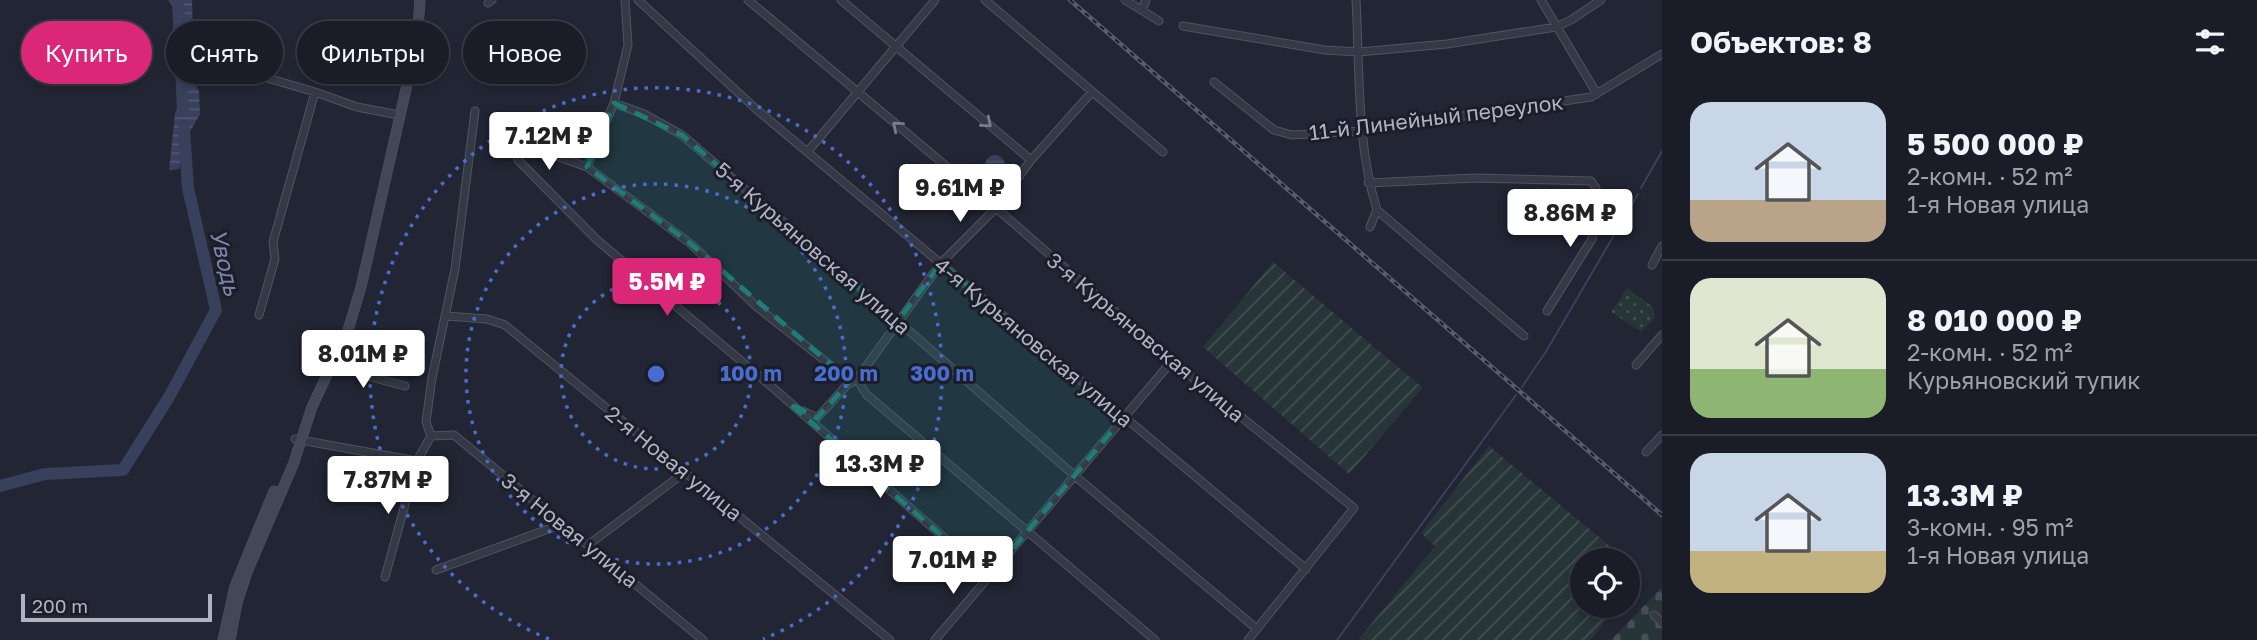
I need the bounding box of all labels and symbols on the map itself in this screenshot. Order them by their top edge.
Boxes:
street label: 11-й Линейный переулок [1307,88,1565,146]
pin: 7.12M ₽ [484,113,614,172]
one-way arrow [979,115,992,127]
one-way arrow [892,121,905,134]
street label: 5-я Курьяновская улица [710,156,916,340]
pin: 9.61M ₽ [895,164,1025,224]
pin: 8.86M ₽ [1505,190,1635,249]
water label: Уводь [205,226,247,299]
street label: 3-я Курьяновская улица [1042,247,1250,427]
street label: 4-я Курьяновская улица [930,251,1138,433]
pin: 5.5M ₽ [610,258,724,318]
pin: 8.01M ₽ [298,330,428,390]
text: 100 m [720,360,782,386]
text: 200 m [814,360,878,386]
text: 300 m [910,360,974,386]
centre of rings [644,362,668,386]
street label: 2-я Новая улица [600,400,748,526]
pin: 13.3M ₽ [815,440,945,500]
pin: 7.87M ₽ [323,456,453,516]
street label: 3-я Новая улица [496,467,644,593]
pin: 7.01M ₽ [888,536,1018,596]
scale bar [21,591,212,623]

